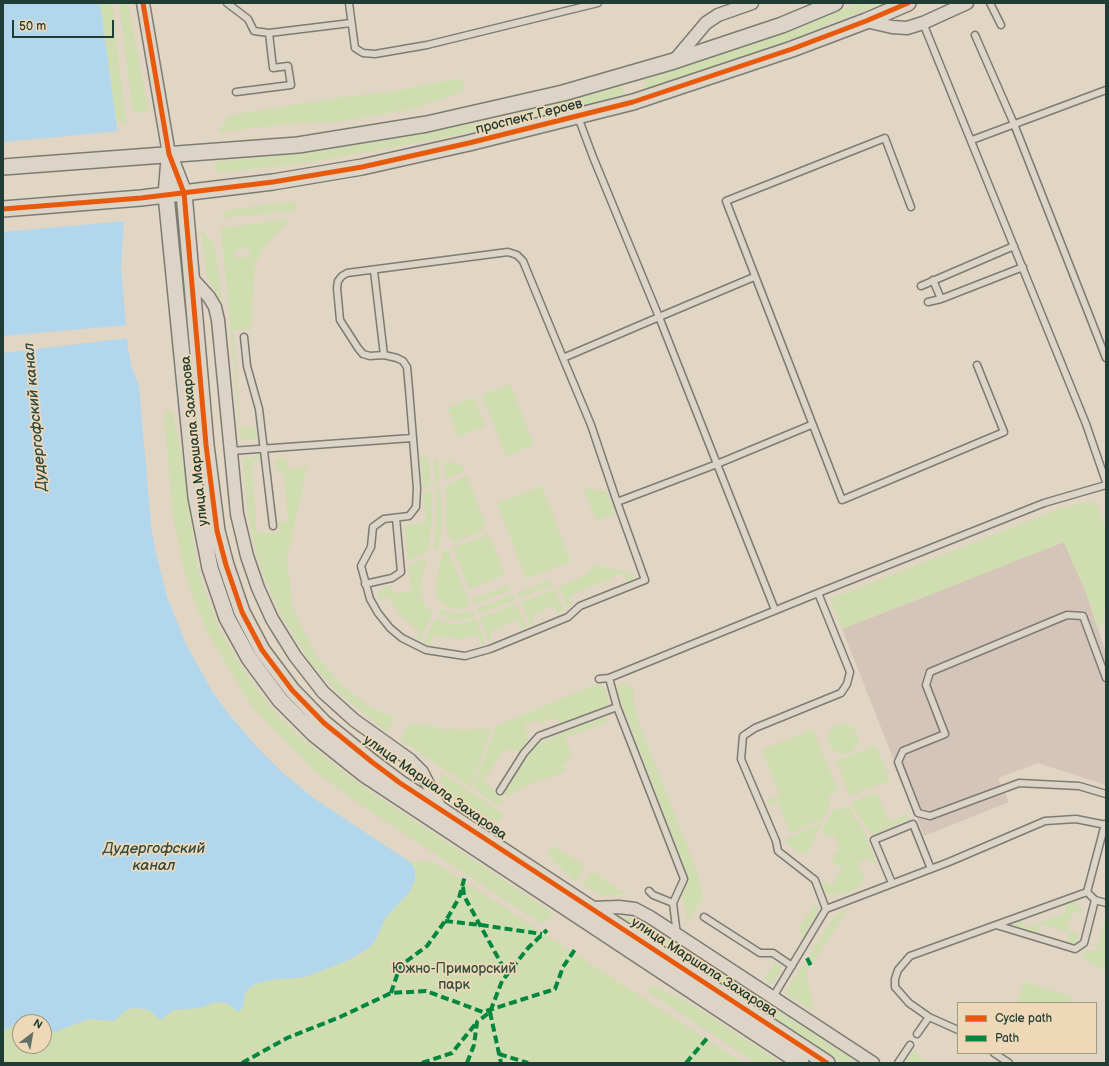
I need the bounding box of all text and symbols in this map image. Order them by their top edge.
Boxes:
scale bar [14,12,116,38]
text: 50 m [19,19,46,34]
street label: проспект Героев [474,96,584,138]
water label: Дудергофский канал [21,342,51,492]
street label: улица Маршала Захарова [178,355,212,527]
street label: улица Маршала Захарова [360,732,510,844]
water label: Дудергофский канал [103,840,205,875]
street label: улица Маршала Захарова [628,914,780,1022]
park label: Южно-Приморский парк [392,961,516,994]
legend [957,1002,1097,1054]
text: Cycle path [995,1011,1052,1026]
north arrow [12,1014,52,1054]
text: N [31,1016,45,1032]
text: Path [995,1031,1019,1046]

